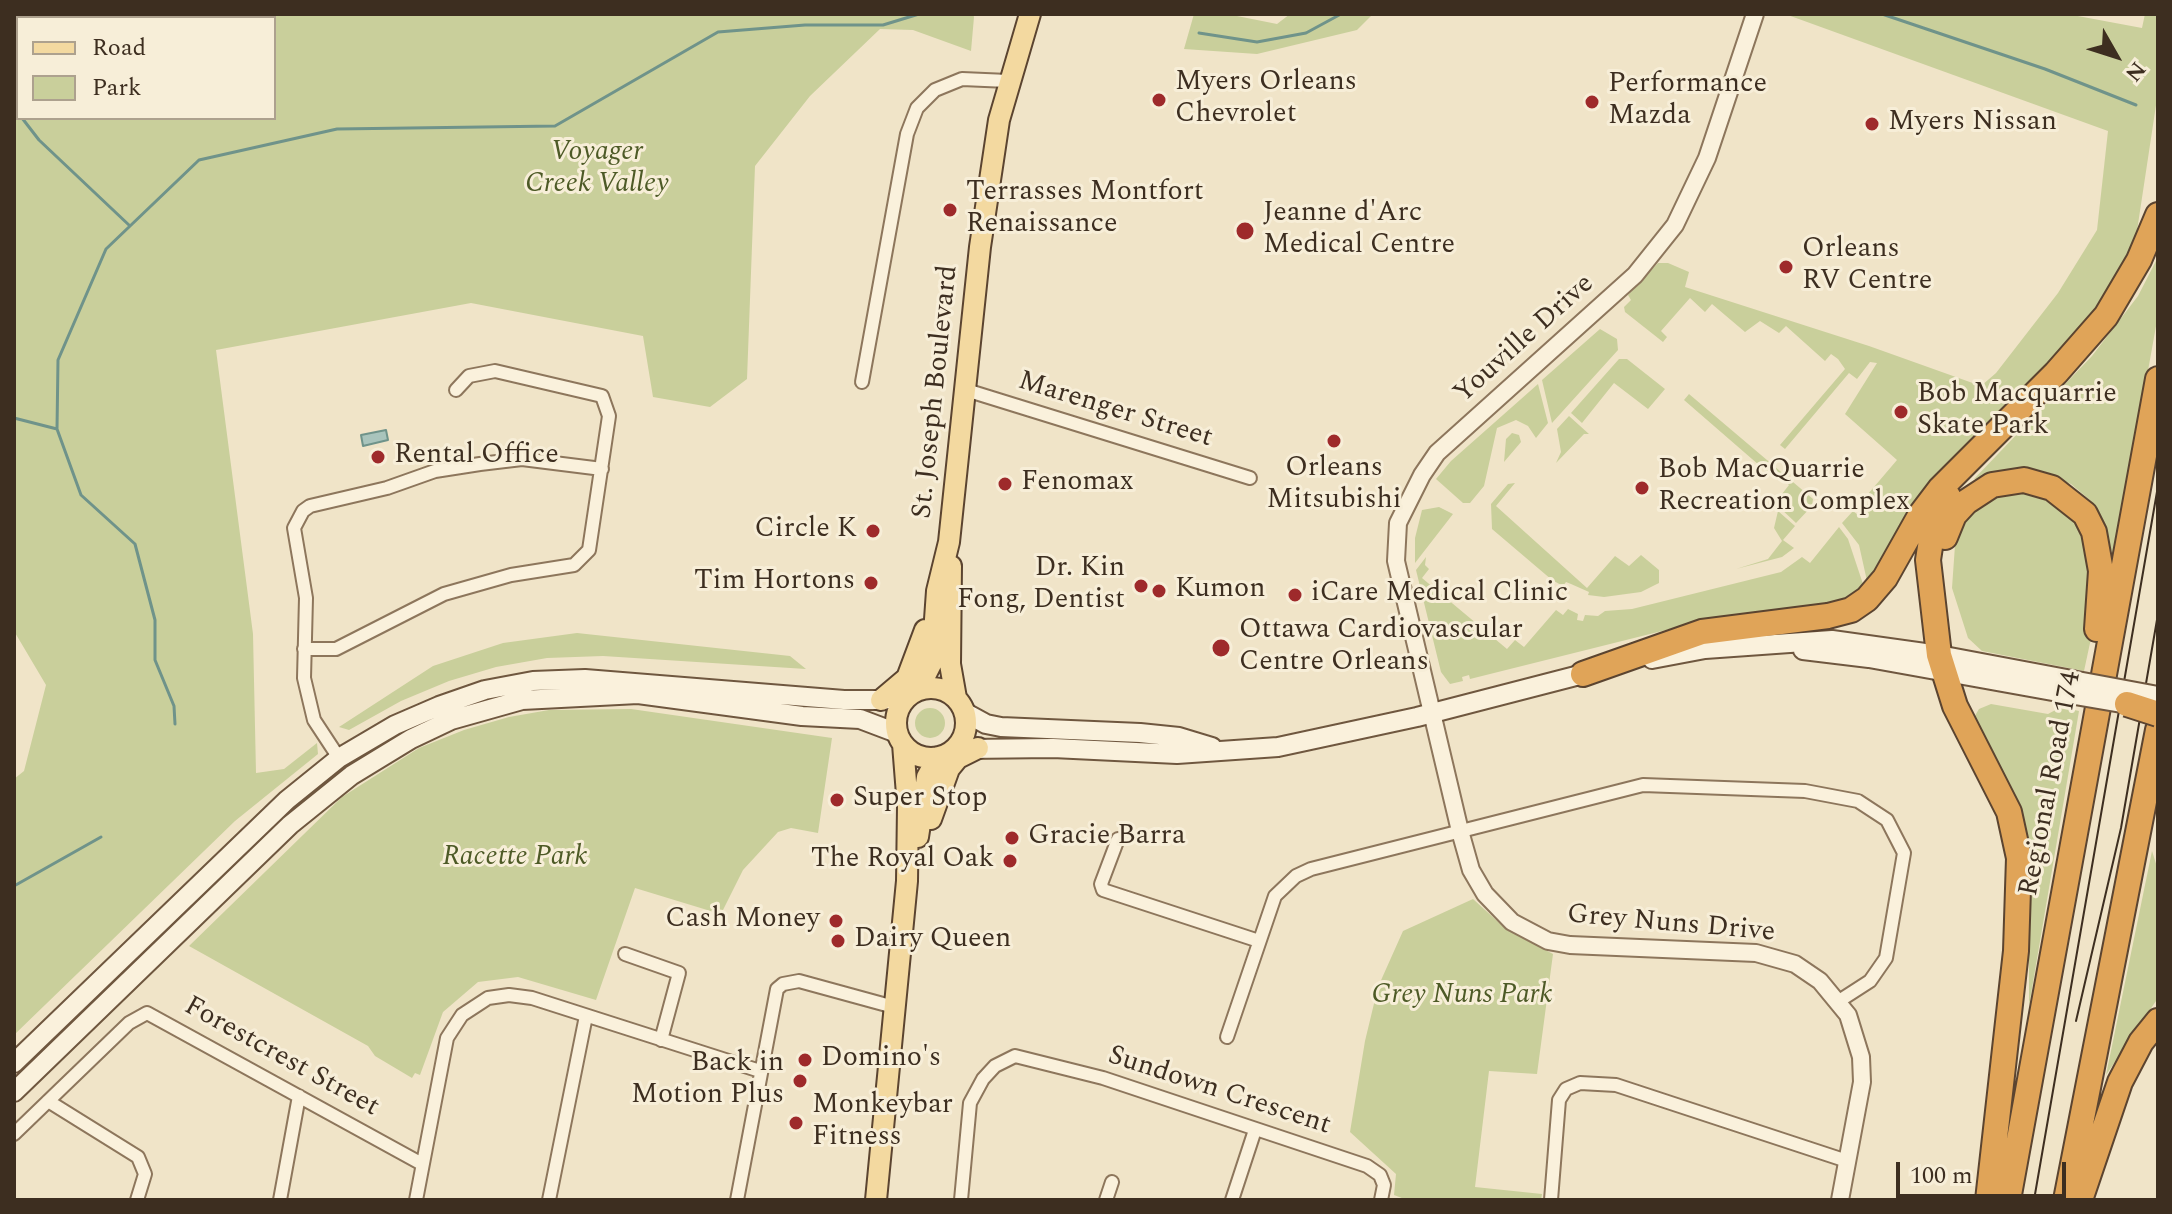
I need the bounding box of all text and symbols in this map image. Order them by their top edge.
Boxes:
legend [16,16,276,120]
north arrow [2076,16,2156,96]
text: Road [92,30,146,66]
text: N [2117,54,2154,89]
place label: Myers Orleans Chevrolet [1175,67,1357,133]
place label: Performance Mazda [1608,69,1767,135]
text: Park [92,70,142,106]
marker: Myers Orleans Chevrolet [1150,91,1168,109]
marker: Performance Mazda [1583,93,1601,111]
place label: Myers Nissan [1888,107,2057,141]
marker: Myers Nissan [1863,115,1881,133]
park label: Voyager Creek Valley [525,137,669,203]
place label: Terrasses Montfort Renaissance [966,177,1204,243]
place label: Jeanne d'Arc Medical Centre [1263,198,1455,264]
marker: Terrasses Montfort Renaissance [941,201,959,219]
marker: Jeanne d'Arc Medical Centre [1234,220,1256,242]
place label: Orleans RV Centre [1802,234,1932,300]
marker: Orleans RV Centre [1777,258,1795,276]
street label: St. Joseph Boulevard [907,264,967,520]
street label: Youville Drive [1448,268,1602,412]
street label: Marenger Street [1014,365,1216,457]
place label: Bob Macquarrie Skate Park [1917,379,2117,445]
marker: Bob Macquarrie Skate Park [1892,403,1910,421]
marker: Orleans Mitsubishi [1325,432,1343,450]
place label: Rental Office [394,440,559,474]
marker: Rental Office [369,448,387,466]
place label: Orleans Mitsubishi [1267,453,1401,519]
place label: Bob MacQuarrie Recreation Complex [1658,455,1910,521]
place label: Fenomax [1021,467,1134,501]
marker: Fenomax [996,475,1014,493]
marker: Bob MacQuarrie Recreation Complex [1633,479,1651,497]
place label: Circle K [754,514,857,548]
marker: Circle K [864,522,882,540]
place label: Dr. Kin Fong, Dentist [957,553,1125,619]
place label: Tim Hortons [694,566,855,600]
marker: Tim Hortons [862,574,880,592]
place label: Kumon [1175,574,1265,608]
marker: Dr. Kin Fong, Dentist [1132,577,1150,595]
place label: iCare Medical Clinic [1311,578,1568,612]
marker: Kumon [1150,582,1168,600]
marker: iCare Medical Clinic [1286,586,1304,604]
place label: Ottawa Cardiovascular Centre Orleans [1239,615,1523,681]
marker: Ottawa Cardiovascular Centre Orleans [1210,637,1232,659]
street label: Regional Road 174 [2014,669,2090,899]
place label: Super Stop [853,783,987,817]
marker: Super Stop [828,791,846,809]
place label: Gracie Barra [1028,821,1186,855]
marker: Gracie Barra [1003,829,1021,847]
park label: Racette Park [442,842,588,876]
place label: The Royal Oak [811,844,994,878]
marker: The Royal Oak [1001,852,1019,870]
street label: Grey Nuns Drive [1566,899,1776,951]
place label: Cash Money [665,904,820,938]
marker: Cash Money [827,912,845,930]
place label: Dairy Queen [854,924,1011,958]
marker: Dairy Queen [829,932,847,950]
park label: Grey Nuns Park [1371,980,1553,1014]
street label: Forestcrest Street [177,990,385,1126]
street label: Sundown Crescent [1103,1040,1335,1144]
place label: Domino's [821,1043,941,1077]
place label: Back in Motion Plus [631,1048,784,1114]
marker: Domino's [796,1051,814,1069]
marker: Back in Motion Plus [791,1072,809,1090]
place label: Monkeybar Fitness [812,1090,953,1156]
marker: Monkeybar Fitness [787,1114,805,1132]
scale bar [1900,1146,2070,1196]
text: 100 m [1910,1158,1973,1194]

